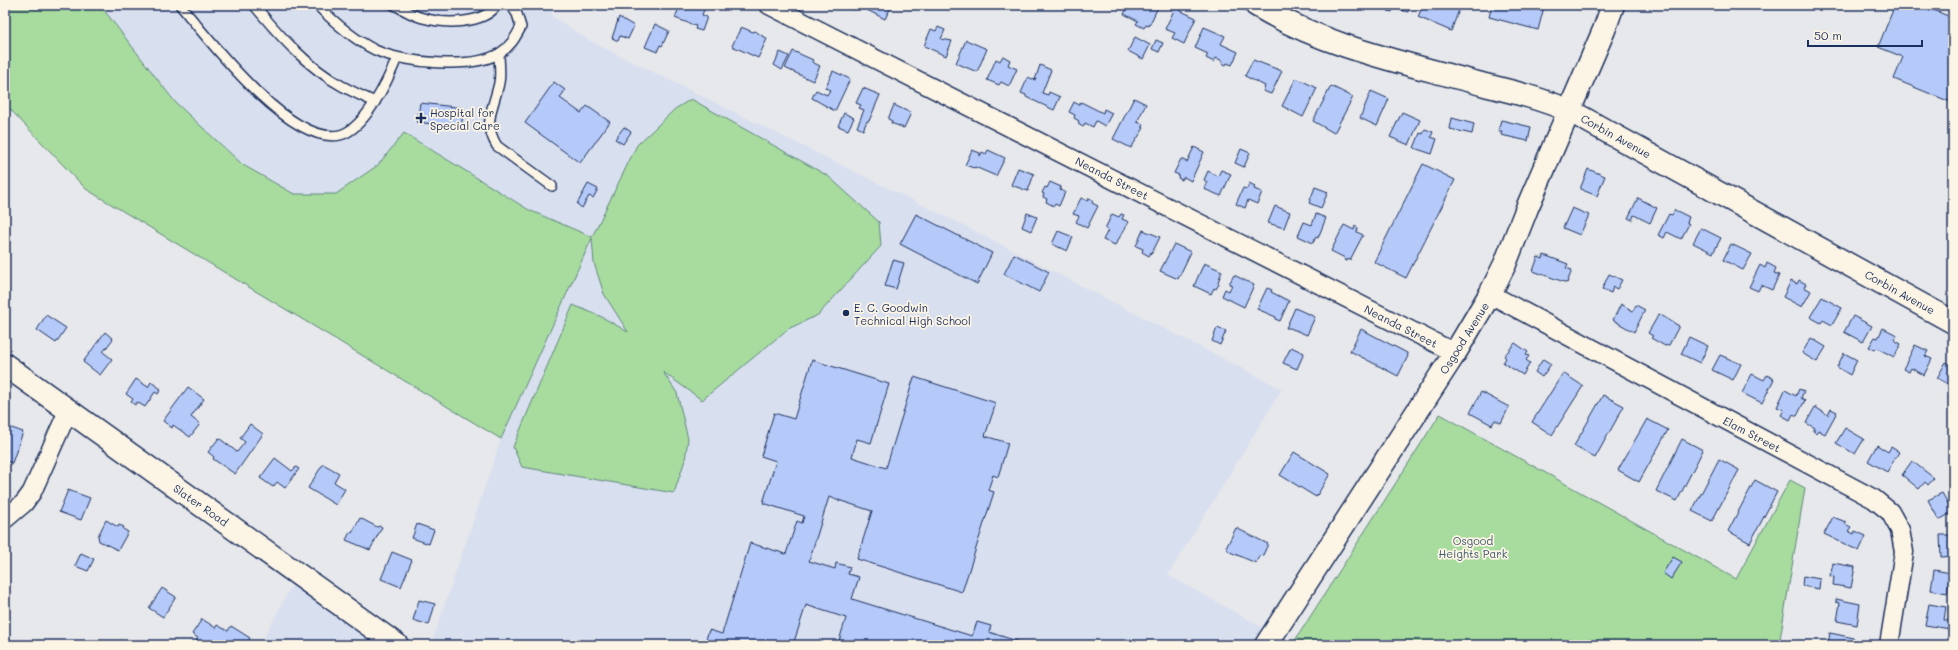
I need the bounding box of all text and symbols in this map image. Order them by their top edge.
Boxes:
scale bar [1808,22,1922,48]
text: 50 m [1814,27,1842,43]
place label: Hospital for Special Care [430,105,500,133]
street label: Corbin Avenue [1578,111,1654,162]
marker: Hospital for Special Care [415,112,427,124]
street label: Neanda Street [1073,153,1151,203]
street label: Corbin Avenue [1862,267,1938,318]
street label: Osgood Avenue [1436,299,1492,377]
place label: E. C. Goodwin Technical High School [854,300,971,328]
street label: Neanda Street [1362,301,1440,351]
marker: E. C. Goodwin Technical High School [841,308,851,318]
street label: Elam Street [1721,413,1784,456]
street label: Slater Road [171,481,231,529]
park label: Osgood Heights Park [1438,533,1508,561]

